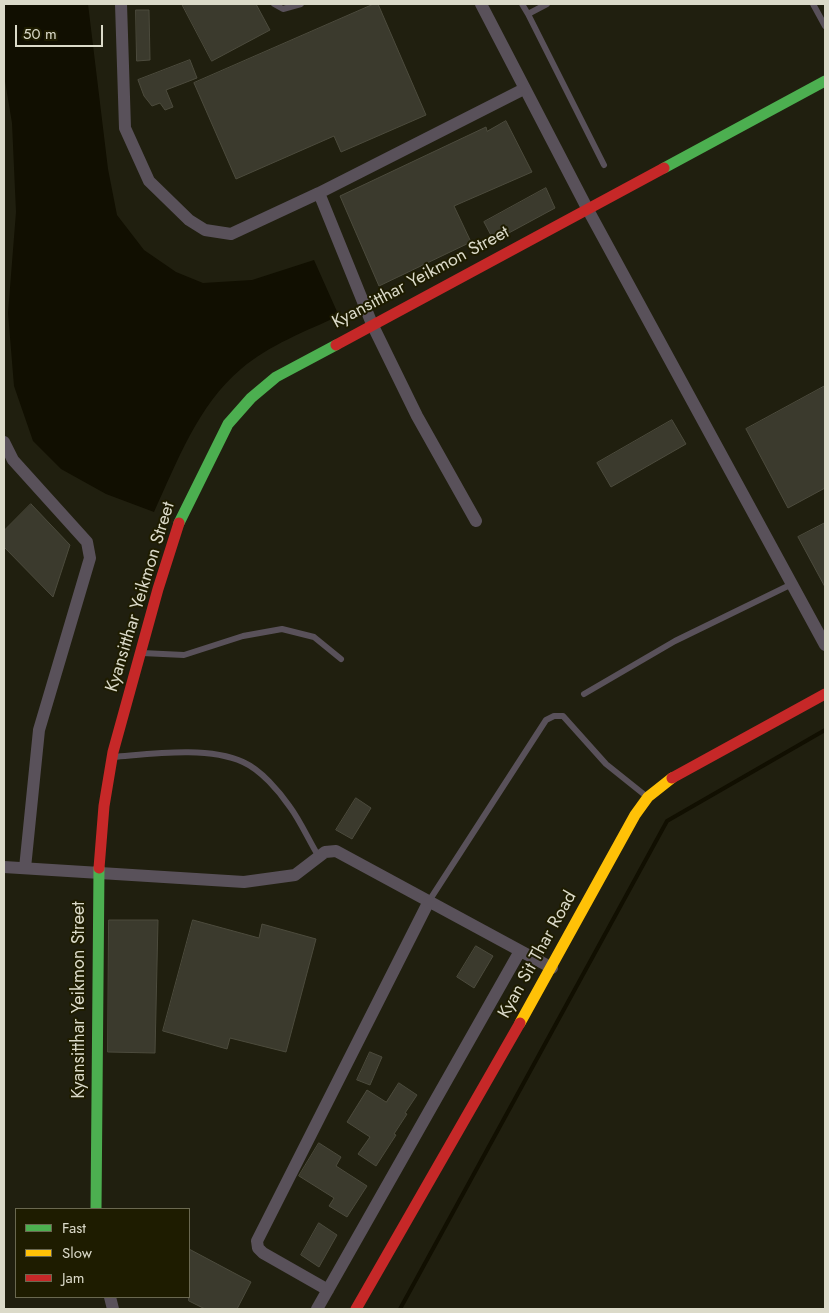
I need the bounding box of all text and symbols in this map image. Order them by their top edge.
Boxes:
scale bar [18,15,105,47]
text: 50 m [23,23,57,45]
street label: Kyansitthar Yeikmon Street [329,222,513,334]
street label: Kyansitthar Yeikmon Street [102,499,180,695]
street label: Kyan Sit Thar Road [494,888,582,1022]
street label: Kyansitthar Yeikmon Street [69,901,91,1099]
legend [15,1208,190,1298]
text: Fast [62,1217,86,1239]
text: Slow [62,1242,92,1264]
text: Jam [62,1267,85,1289]

